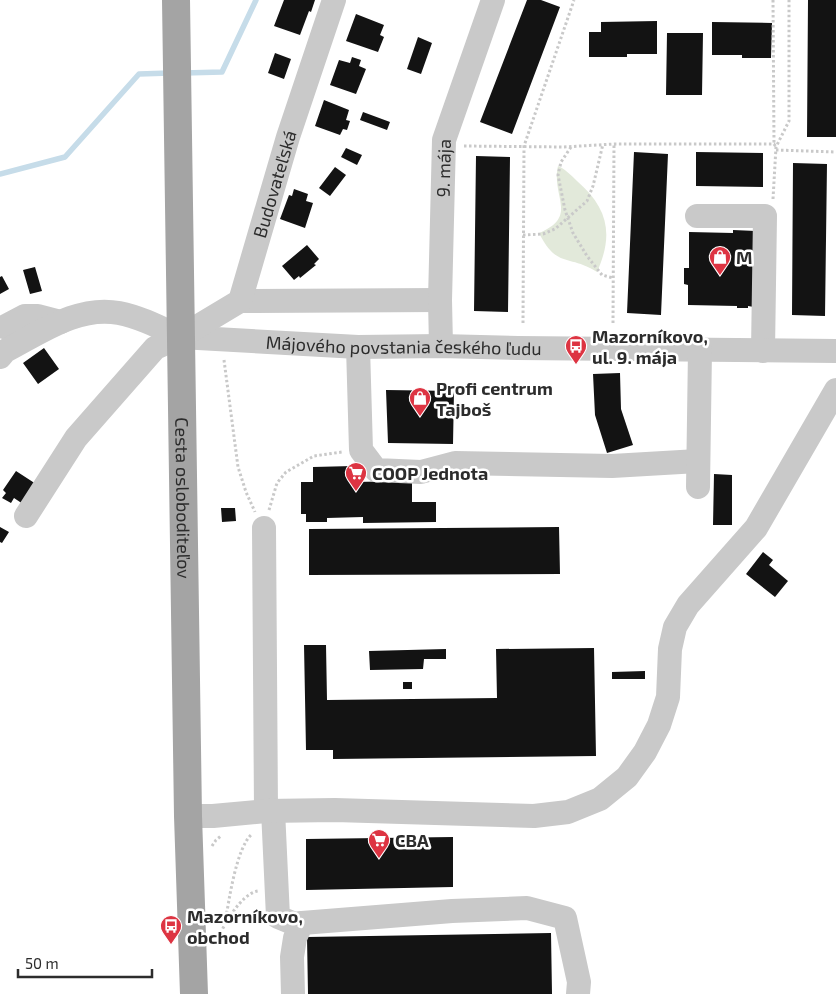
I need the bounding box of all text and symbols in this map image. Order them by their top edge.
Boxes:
street label: Budovateľská [248,127,301,240]
street label: 9. mája [432,139,455,198]
shop icon: M [708,245,732,276]
place label: M [736,246,752,268]
place label: Mazorníkovo, ul. 9. mája [592,325,708,368]
street label: Májového povstania českého ľudu [265,331,542,359]
bus stop icon: Mazorníkovo, ul. 9. mája [564,334,588,365]
place label: Profi centrum Tajboš [436,377,553,420]
shop icon: Profi centrum Tajboš [408,386,432,417]
street label: Cesta osloboditeľov [171,417,196,579]
supermarket icon: COOP Jednota [344,461,368,492]
place label: COOP Jednota [372,462,488,484]
supermarket icon: CBA [367,828,391,859]
place label: CBA [395,829,429,851]
place label: Mazorníkovo, obchod [187,905,303,948]
bus stop icon: Mazorníkovo, obchod [159,914,183,945]
scale bar [18,946,151,978]
text: 50 m [25,954,59,972]

